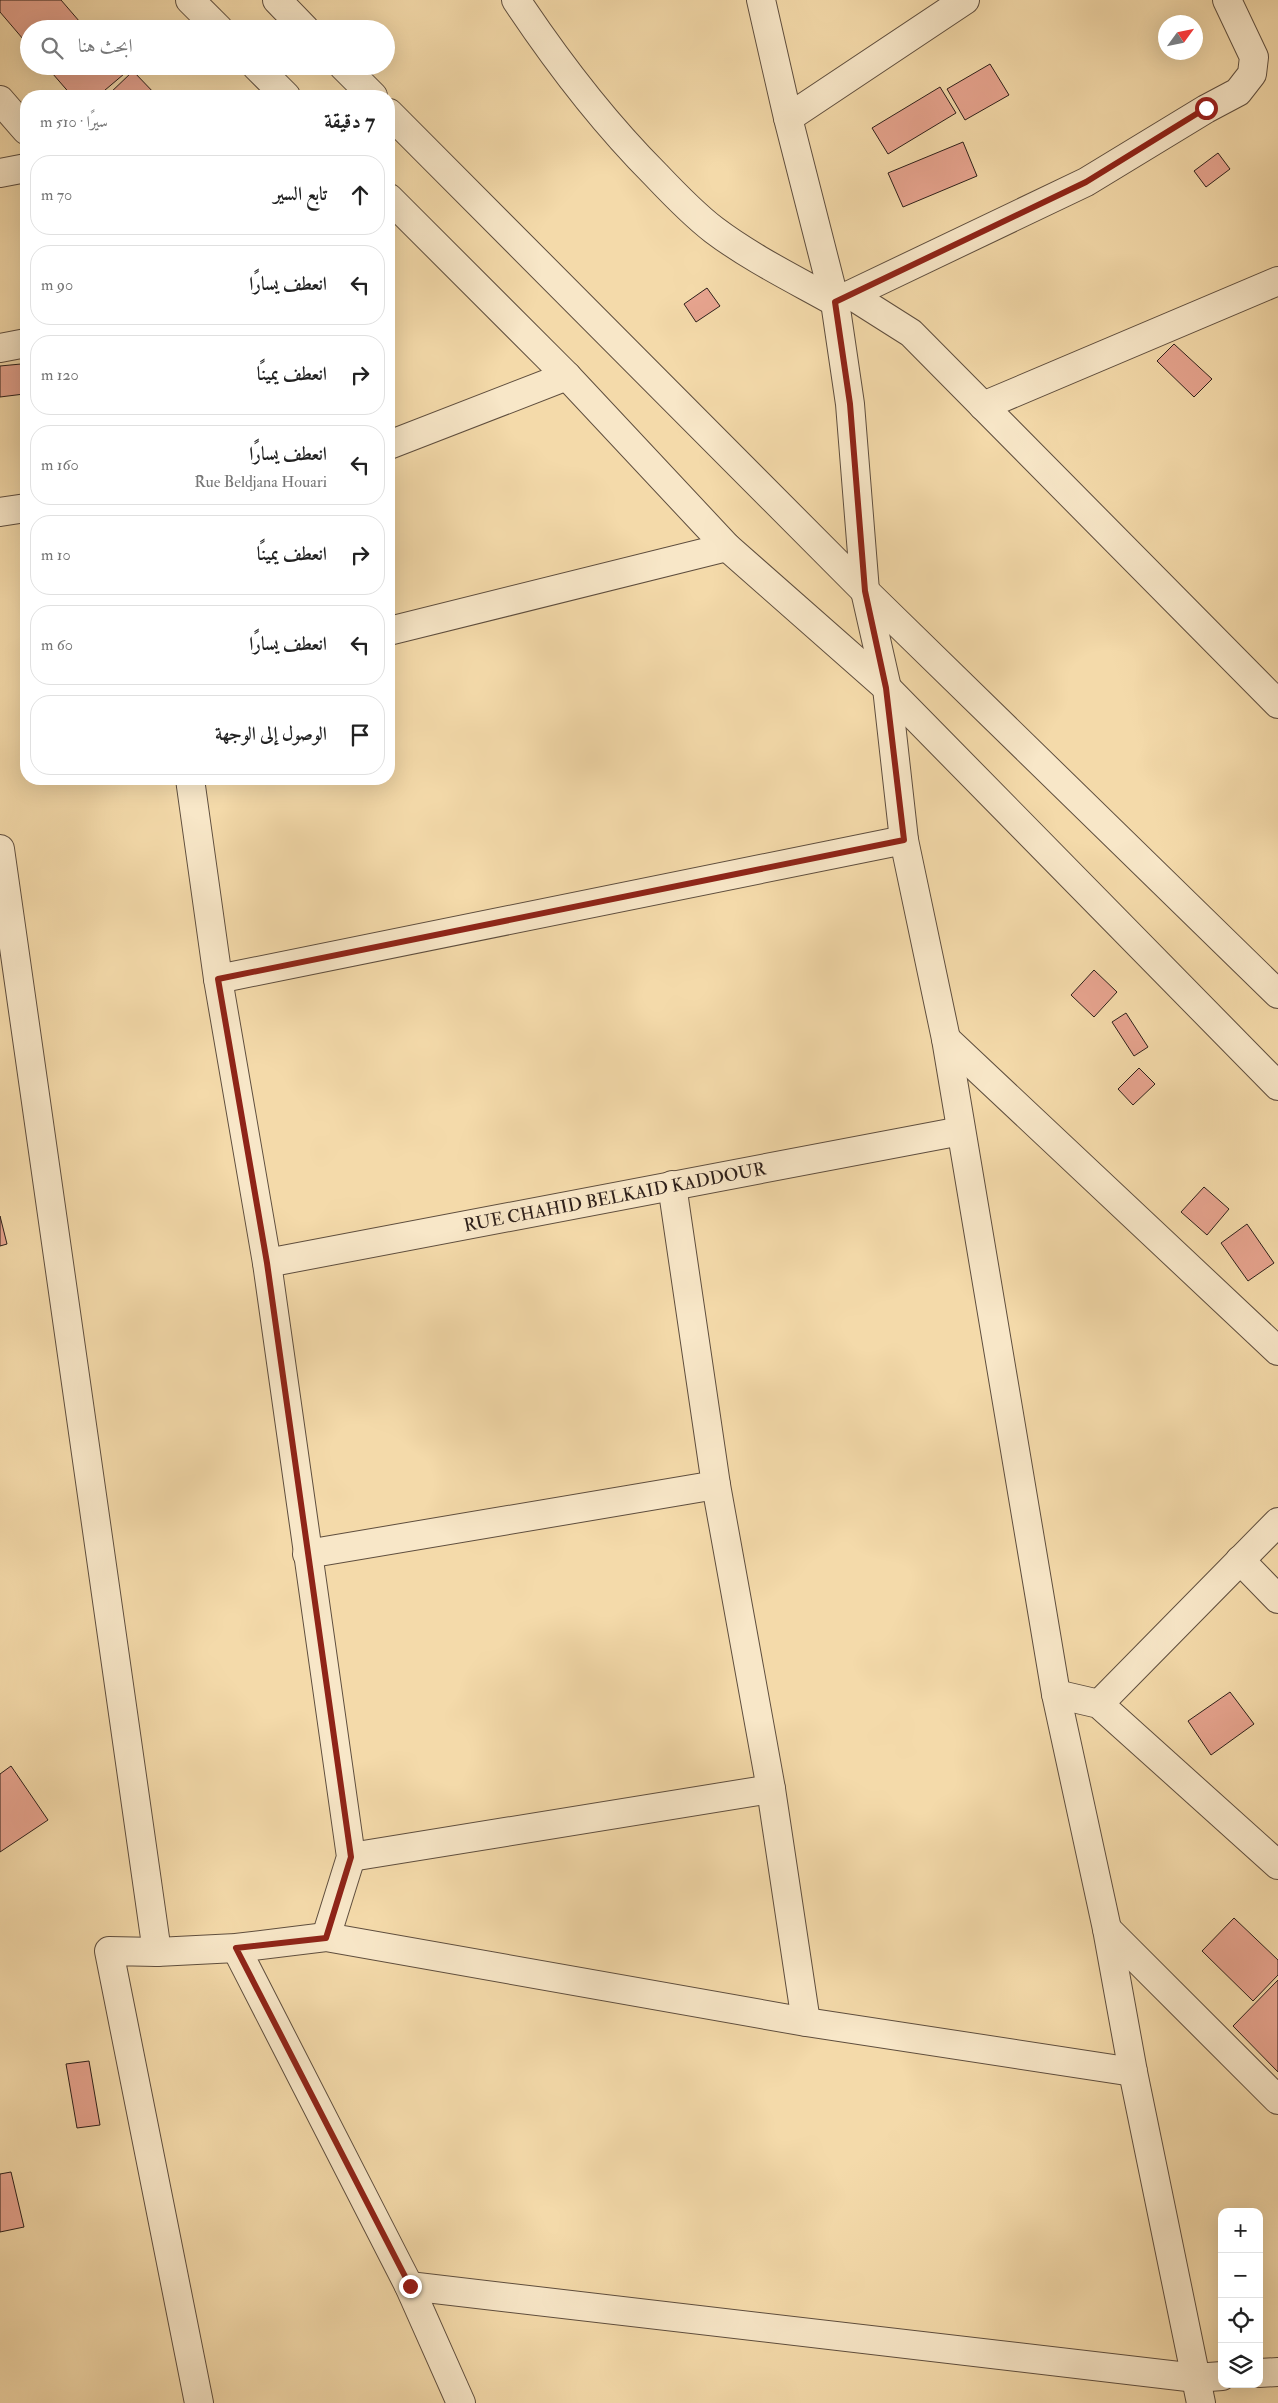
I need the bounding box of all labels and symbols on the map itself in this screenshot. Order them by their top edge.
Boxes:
north arrow [1158,15,1203,60]
route start [1195,97,1218,120]
street label: RUE CHAHID BELKAID KADDOUR [462,1157,769,1237]
route end [399,2275,422,2298]

